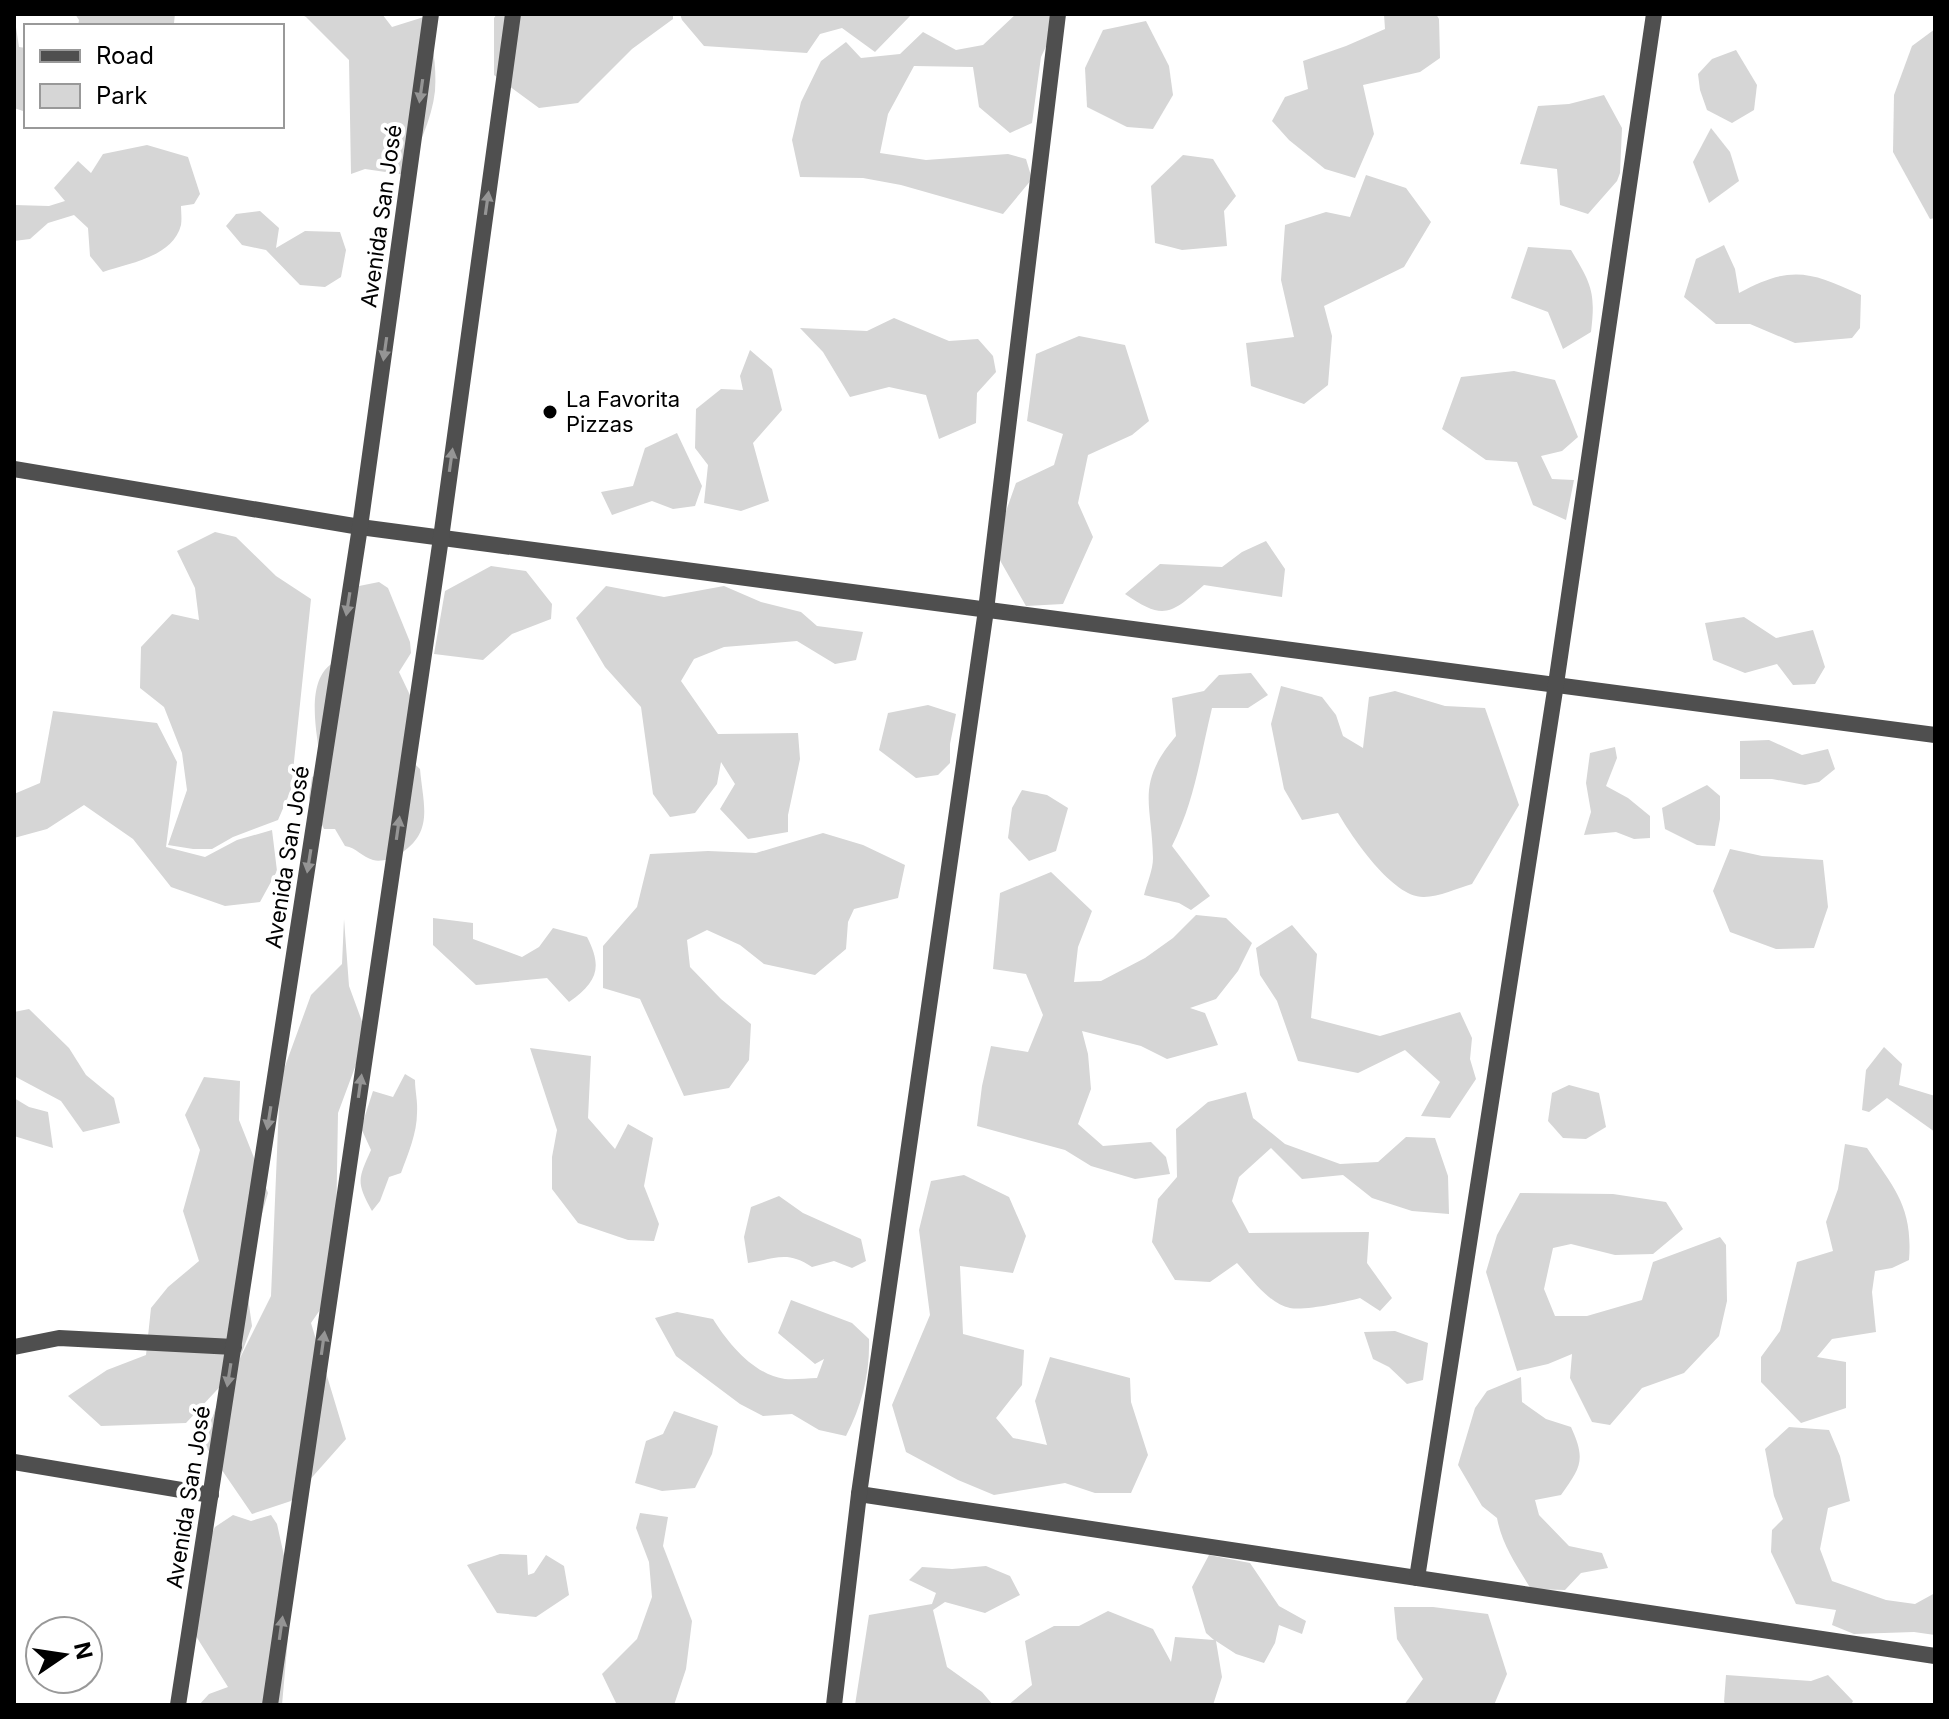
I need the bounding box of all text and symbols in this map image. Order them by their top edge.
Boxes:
legend [24,24,284,128]
text: Road [96,41,154,70]
one-way arrow [414,79,427,104]
text: Park [96,81,147,110]
street label: Avenida San José [355,123,407,309]
one-way arrow [481,190,494,215]
one-way arrow [378,337,391,362]
place label: La Favorita Pizzas [566,386,680,437]
marker: La Favorita Pizzas [541,403,559,421]
one-way arrow [445,447,458,472]
one-way arrow [341,592,354,617]
street label: Avenida San José [260,764,314,950]
one-way arrow [392,815,405,840]
one-way arrow [302,849,314,874]
one-way arrow [354,1073,367,1098]
one-way arrow [262,1106,275,1131]
one-way arrow [317,1330,330,1355]
one-way arrow [223,1363,235,1388]
street label: Avenida San José [161,1404,215,1590]
north arrow [24,1615,104,1695]
one-way arrow [275,1615,288,1640]
text: N [69,1639,98,1662]

